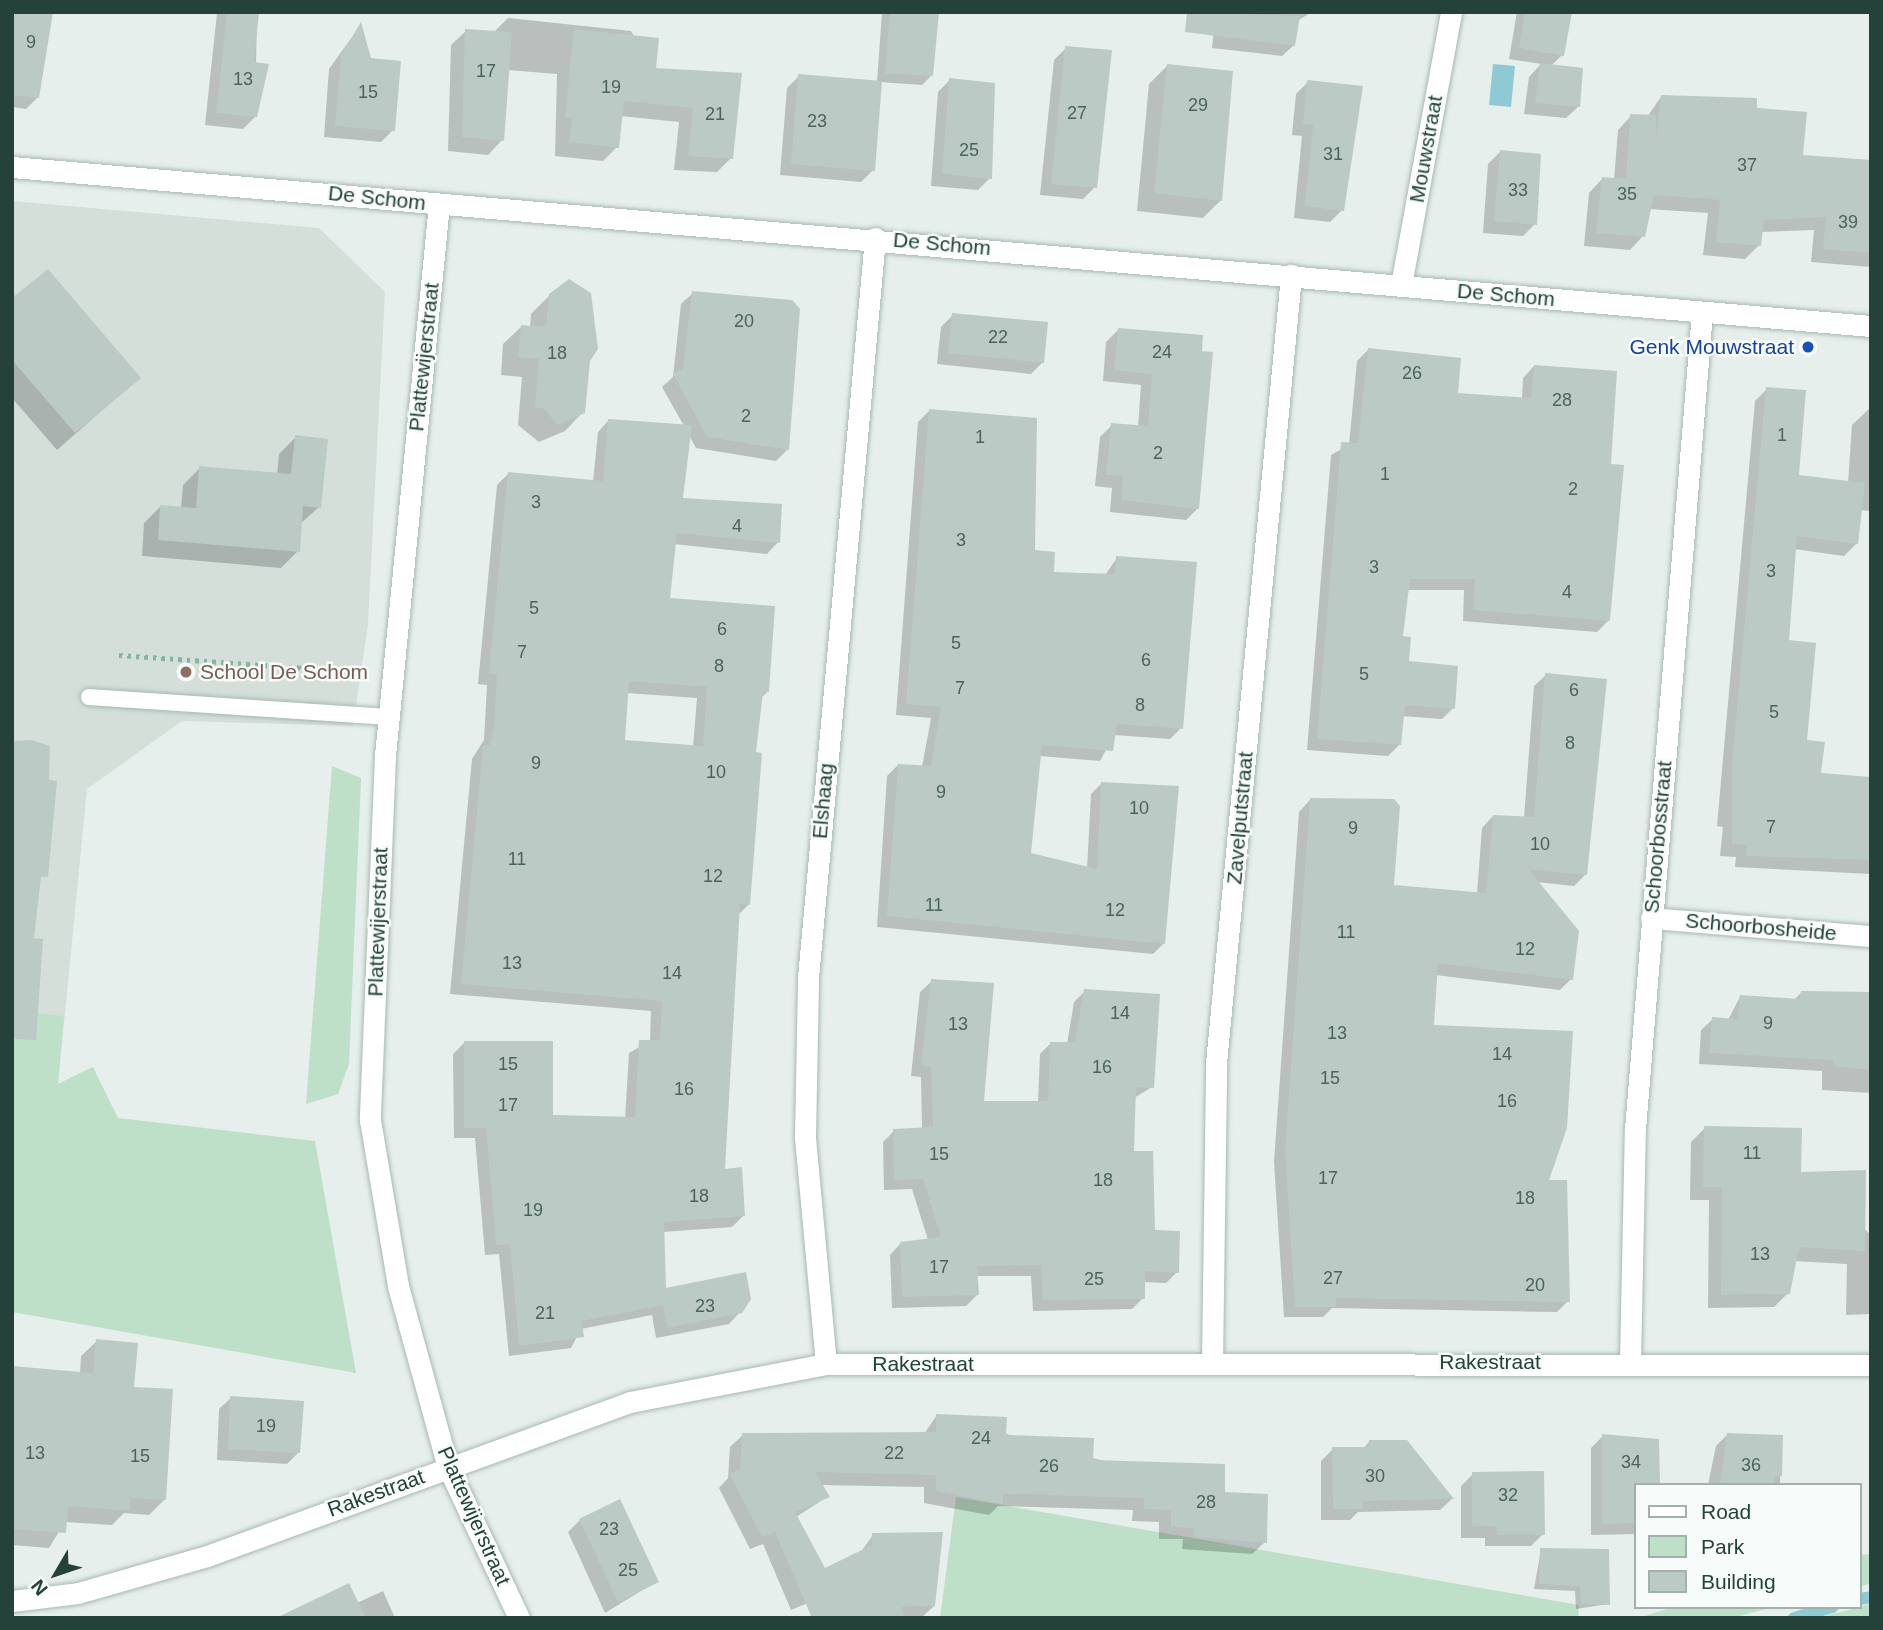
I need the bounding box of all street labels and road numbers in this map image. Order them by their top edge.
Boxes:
street label: Mouwstraat [1404,93,1448,205]
street label: De Schom [327,180,427,216]
street label: De Schom [892,227,992,261]
street label: De Schom [1456,278,1556,312]
street label: Plattewijerstraat [404,281,444,433]
street label: Zavelputstraat [1222,751,1258,885]
street label: Schoorbosstraat [1639,760,1677,914]
street label: Elshaag [807,762,839,840]
street label: Plattewijerstraat [363,847,393,997]
street label: Schoorbosheide [1684,908,1838,946]
street label: Rakestraat [1439,1349,1541,1375]
street label: Rakestraat [872,1351,974,1377]
street label: Plattewijerstraat [432,1443,516,1589]
street label: Rakestraat [324,1464,428,1522]

